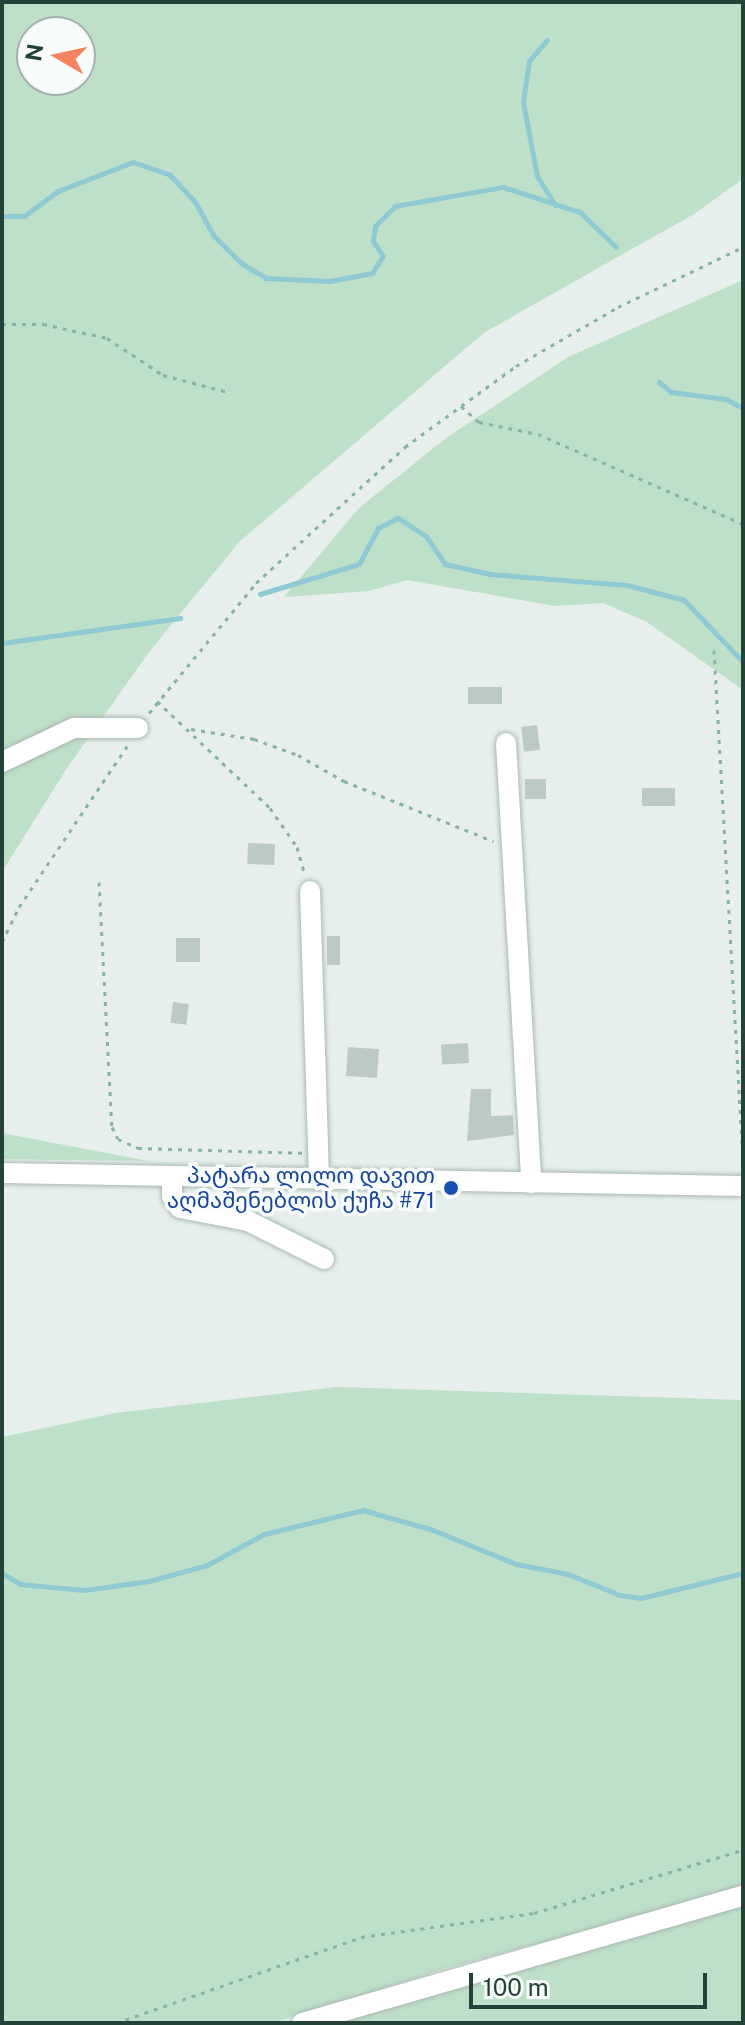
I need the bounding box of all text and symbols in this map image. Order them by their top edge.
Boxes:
north arrow [16,16,96,96]
text: N [20,42,48,63]
place label: პატარა ლილო დავით აღმაშენებლის ქუჩა #71 [167,1162,435,1214]
marker: პატარა ლილო დავით აღმაშენებლის ქუჩა #71 [442,1179,460,1197]
scale bar [473,1957,711,2007]
text: 100 m [483,1973,549,2001]

